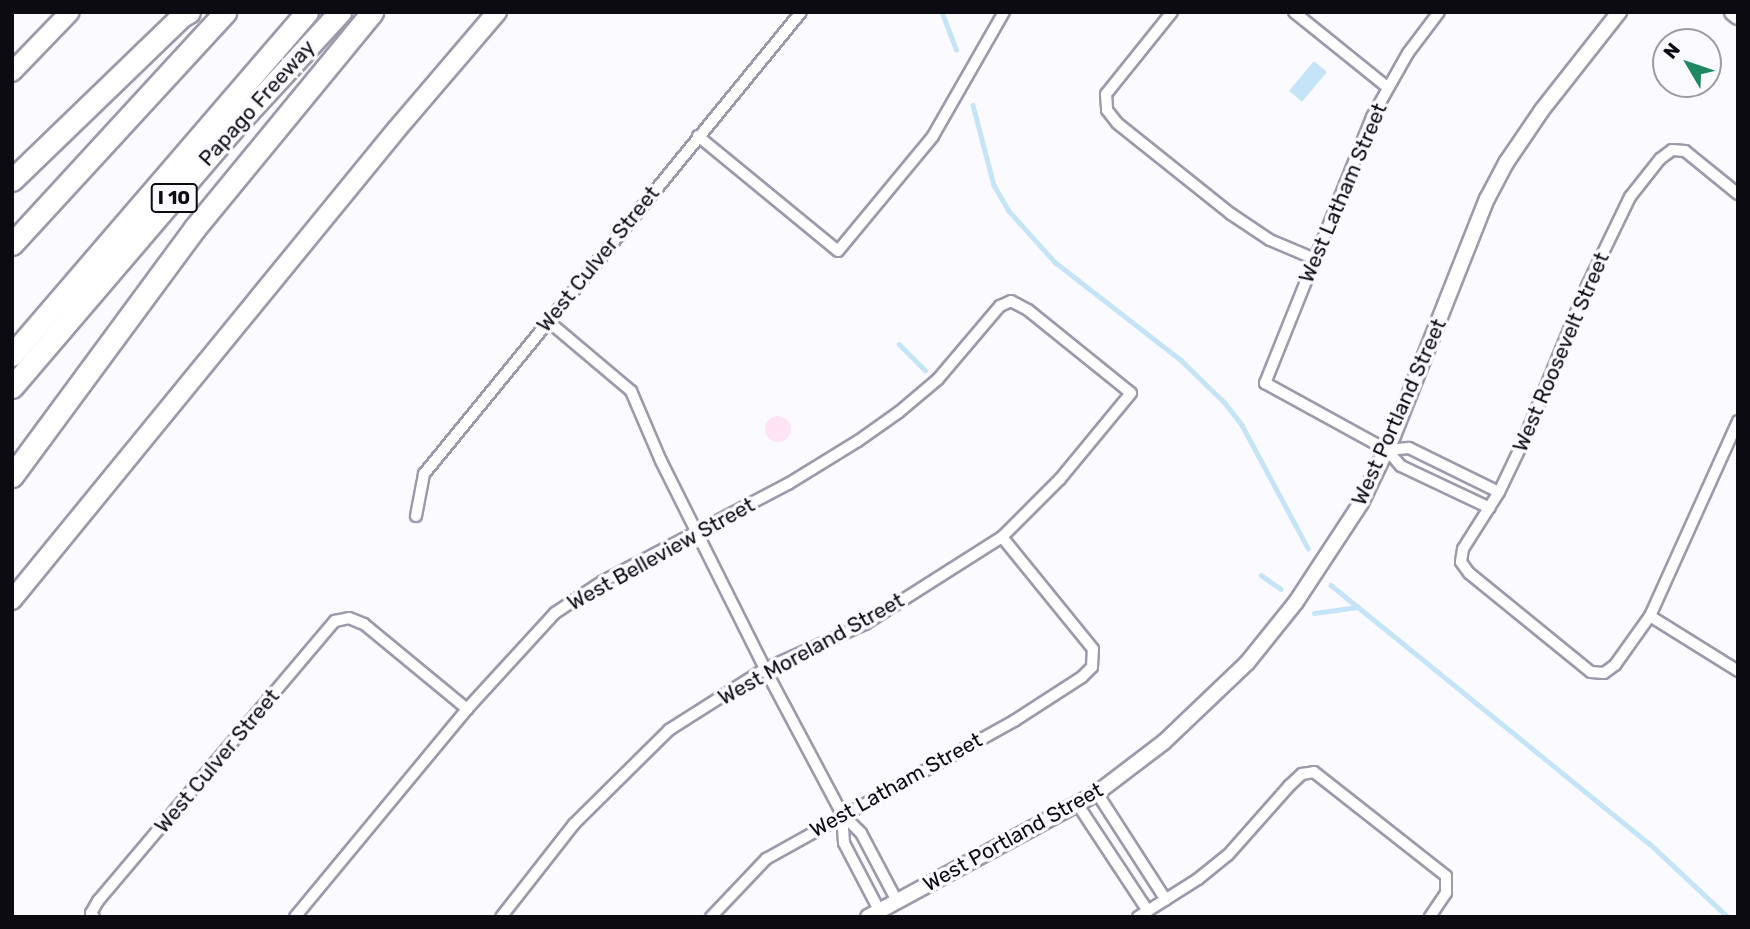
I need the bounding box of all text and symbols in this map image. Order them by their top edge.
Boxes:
north arrow [1652,28,1722,98]
street label: Papago Freeway [194,35,320,171]
text: N [1659,38,1685,63]
street label: West Latham Street [1294,99,1392,287]
street label: West Culver Street [531,181,665,337]
road number: I 10 [150,182,198,214]
street label: West Roosevelt Street [1508,248,1614,456]
street label: West Portland Street [1347,315,1451,509]
street label: West Belleview Street [563,492,759,616]
street label: West Moreland Street [714,588,908,710]
street label: West Culver Street [149,684,285,838]
street label: West Latham Street [806,727,986,843]
street label: West Portland Street [919,777,1107,897]

